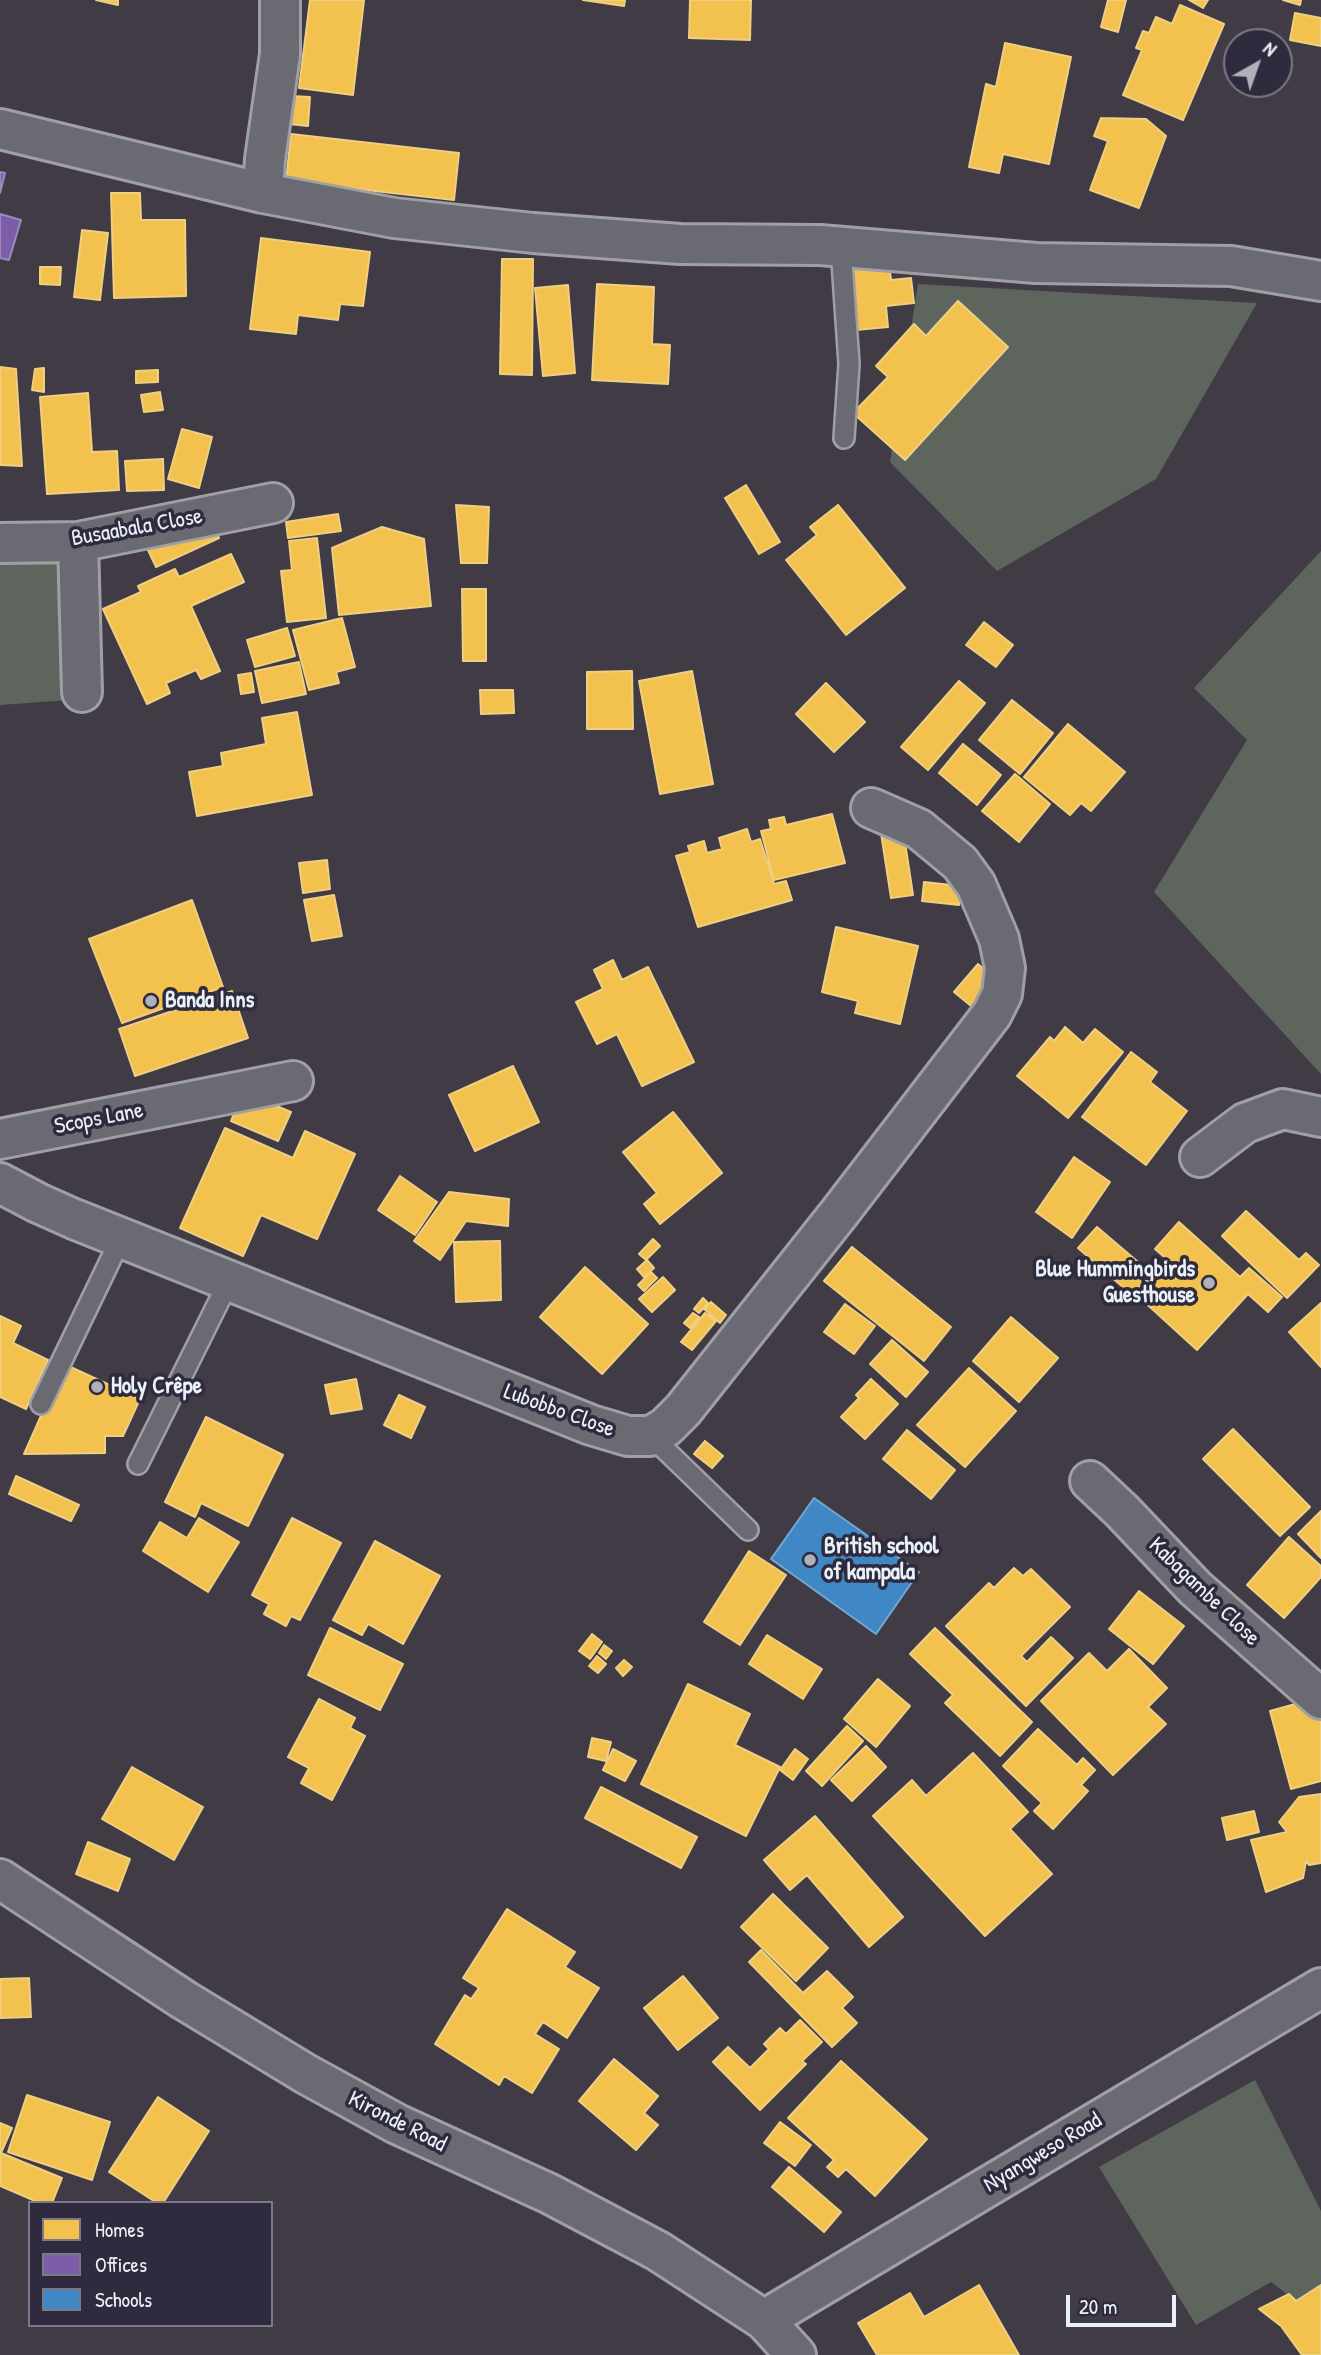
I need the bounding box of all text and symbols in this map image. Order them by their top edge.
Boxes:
north arrow [1223,28,1293,98]
text: N [1258,35,1282,62]
street label: Busaabala Close [69,503,205,553]
place label: Banda Inns [165,987,254,1015]
marker: Banda Inns [143,993,159,1009]
street label: Scops Lane [52,1097,146,1141]
place label: Blue Hummingbirds Guesthouse [1035,1256,1195,1310]
marker: Blue Hummingbirds Guesthouse [1201,1275,1217,1291]
place label: Holy Crêpe [111,1373,202,1401]
street label: Lubobbo Close [500,1378,618,1444]
marker: Holy Crêpe [89,1379,105,1395]
street label: Kabagambe Close [1142,1532,1266,1652]
place label: British school of kampala [824,1533,939,1587]
marker: British school of kampala [802,1552,818,1568]
street label: Kironde Road [343,2085,451,2159]
street label: Nyangweso Road [979,2107,1107,2199]
legend [28,2201,273,2327]
text: Homes [95,2215,144,2244]
text: Offices [95,2250,147,2279]
scale bar [1069,2282,1179,2326]
text: Schools [95,2285,152,2314]
text: 20 m [1079,2292,1117,2321]

